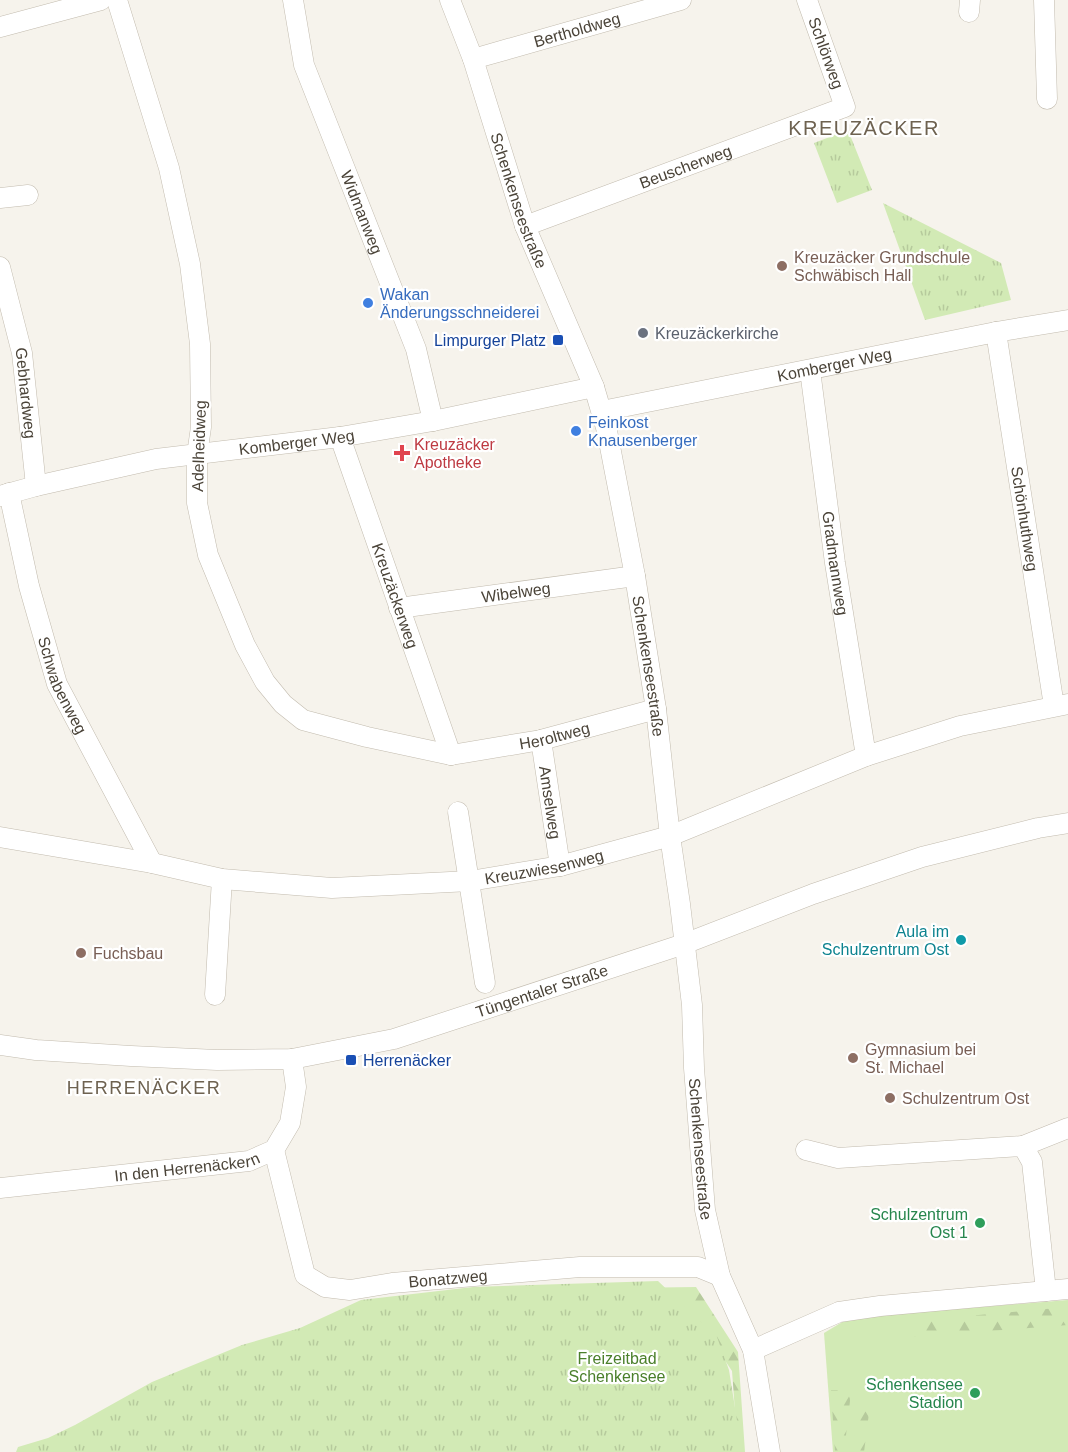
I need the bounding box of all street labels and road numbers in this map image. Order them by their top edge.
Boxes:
street label: Bertholdweg [532,9,622,50]
street label: Schlörweg [805,15,847,91]
street label: Schenkenseestraße [488,130,551,271]
street label: Beuscherweg [637,142,734,191]
street label: Widmanweg [338,168,386,256]
street label: Komberger Weg [776,345,893,384]
street label: Gebhardweg [13,347,39,439]
street label: Adelheidweg [189,400,209,492]
street label: Komberger Weg [238,426,356,458]
street label: Schönhuthweg [1008,465,1041,572]
street label: Gradmannweg [820,510,852,617]
street label: Kreuzäckerweg [369,541,422,650]
street label: Wibelweg [480,579,551,605]
street label: Schenkenseestraße [630,594,667,737]
street label: Schwabenweg [35,634,90,737]
street label: Heroltweg [518,719,592,752]
street label: Amselweg [536,765,564,840]
street label: Kreuzwiesenweg [483,846,605,887]
street label: Tüngentaler Straße [473,961,610,1020]
street label: Schenkenseestraße [686,1077,716,1222]
street label: In den Herrenäckern [113,1149,262,1184]
street label: Bonatzweg [408,1266,488,1290]

